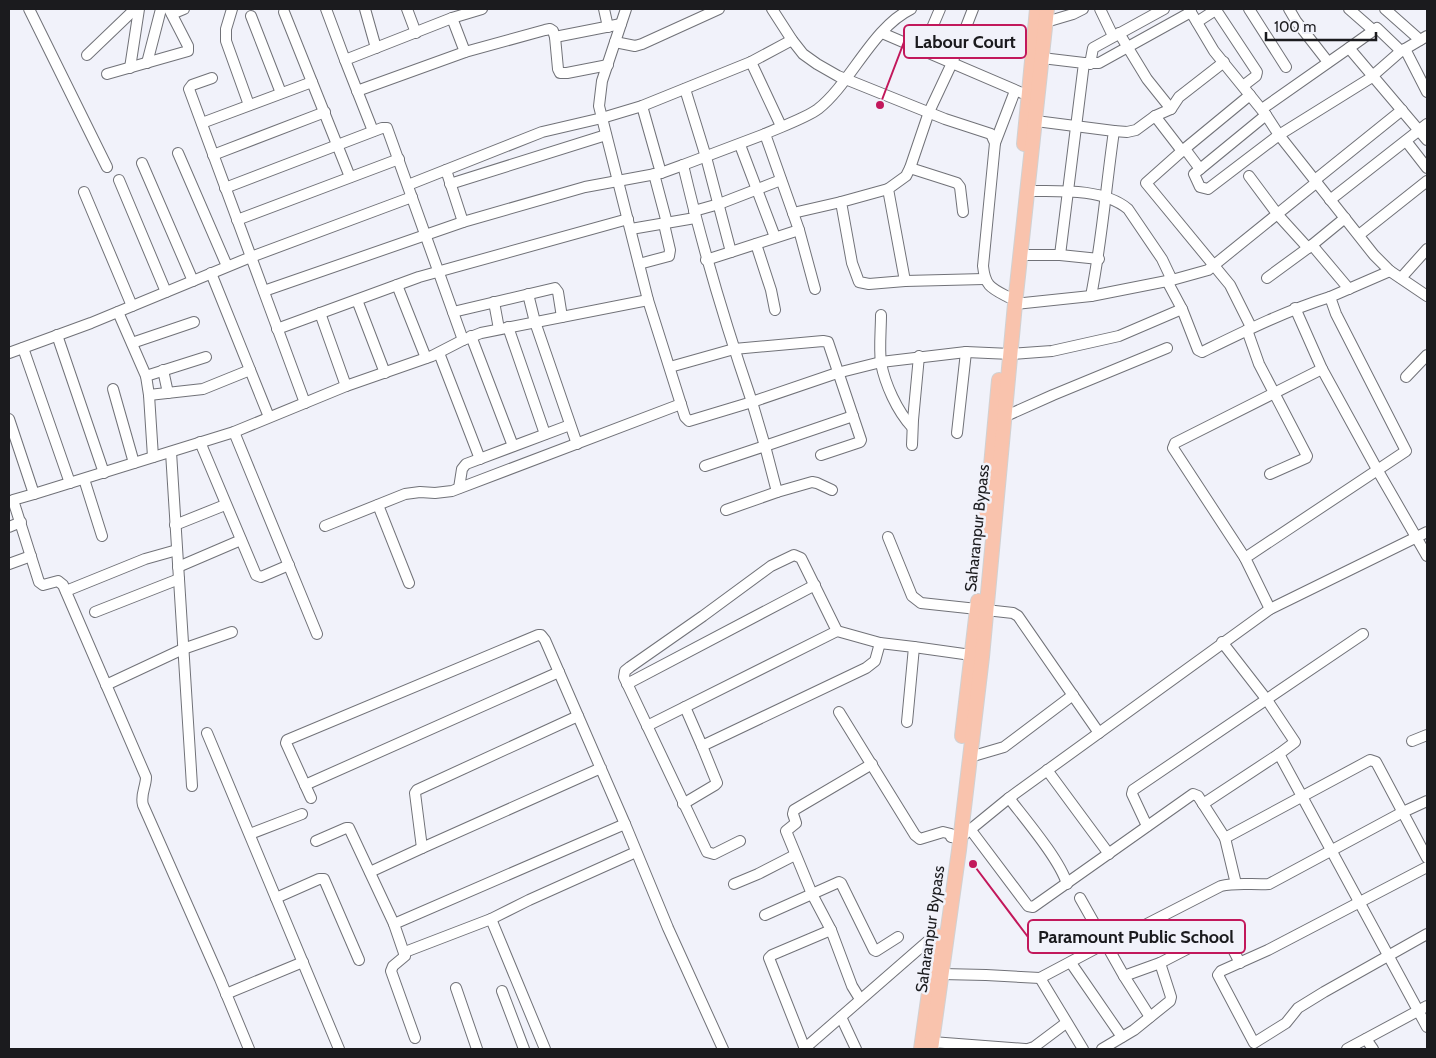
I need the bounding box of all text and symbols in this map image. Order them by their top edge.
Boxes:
scale bar [1266,10,1376,42]
text: 100 m [1274,18,1316,36]
callout: Labour Court [904,25,1026,58]
text: Labour Court [914,31,1016,53]
street label: Saharanpur Bypass [961,463,993,593]
street label: Saharanpur Bypass [912,864,948,994]
callout: Paramount Public School [1028,920,1245,953]
text: Paramount Public School [1038,926,1234,948]

